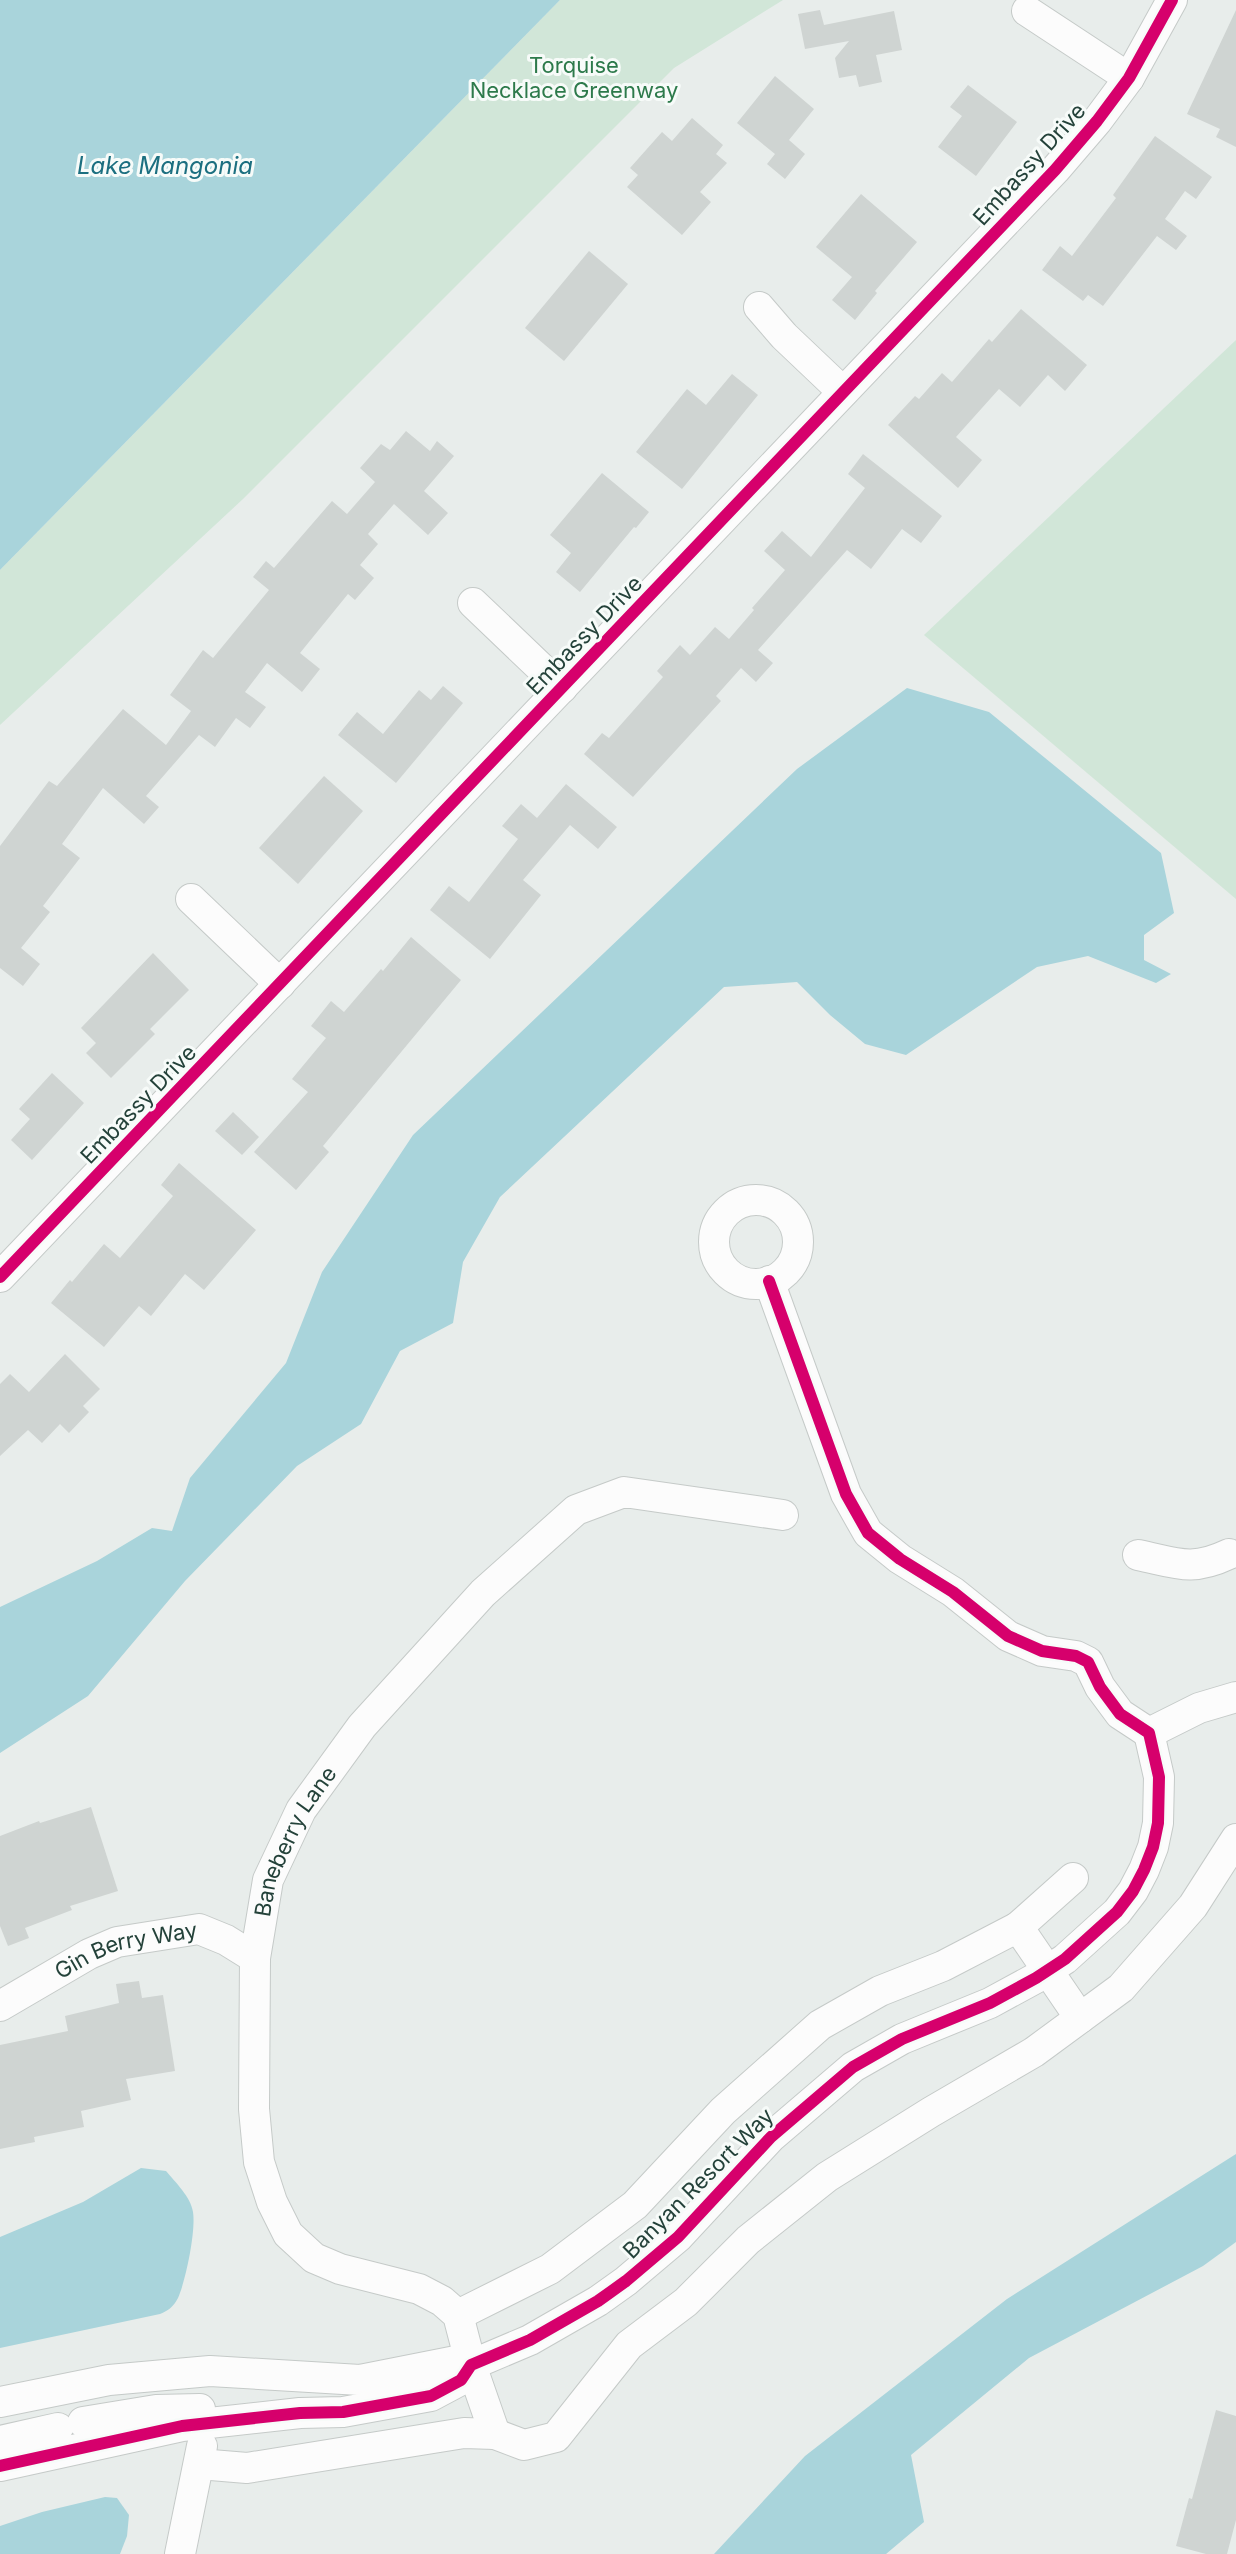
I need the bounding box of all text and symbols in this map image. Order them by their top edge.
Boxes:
park label: Torquise Necklace Greenway [470,52,678,103]
street label: Embassy Drive [968,98,1090,230]
water label: Lake Mangonia [77,151,253,180]
street label: Embassy Drive [521,570,647,700]
street label: Embassy Drive [75,1039,201,1169]
street label: Baneberry Lane [249,1761,342,1919]
street label: Gin Berry Way [50,1916,199,1984]
street label: Banyan Resort Way [618,2103,778,2263]

